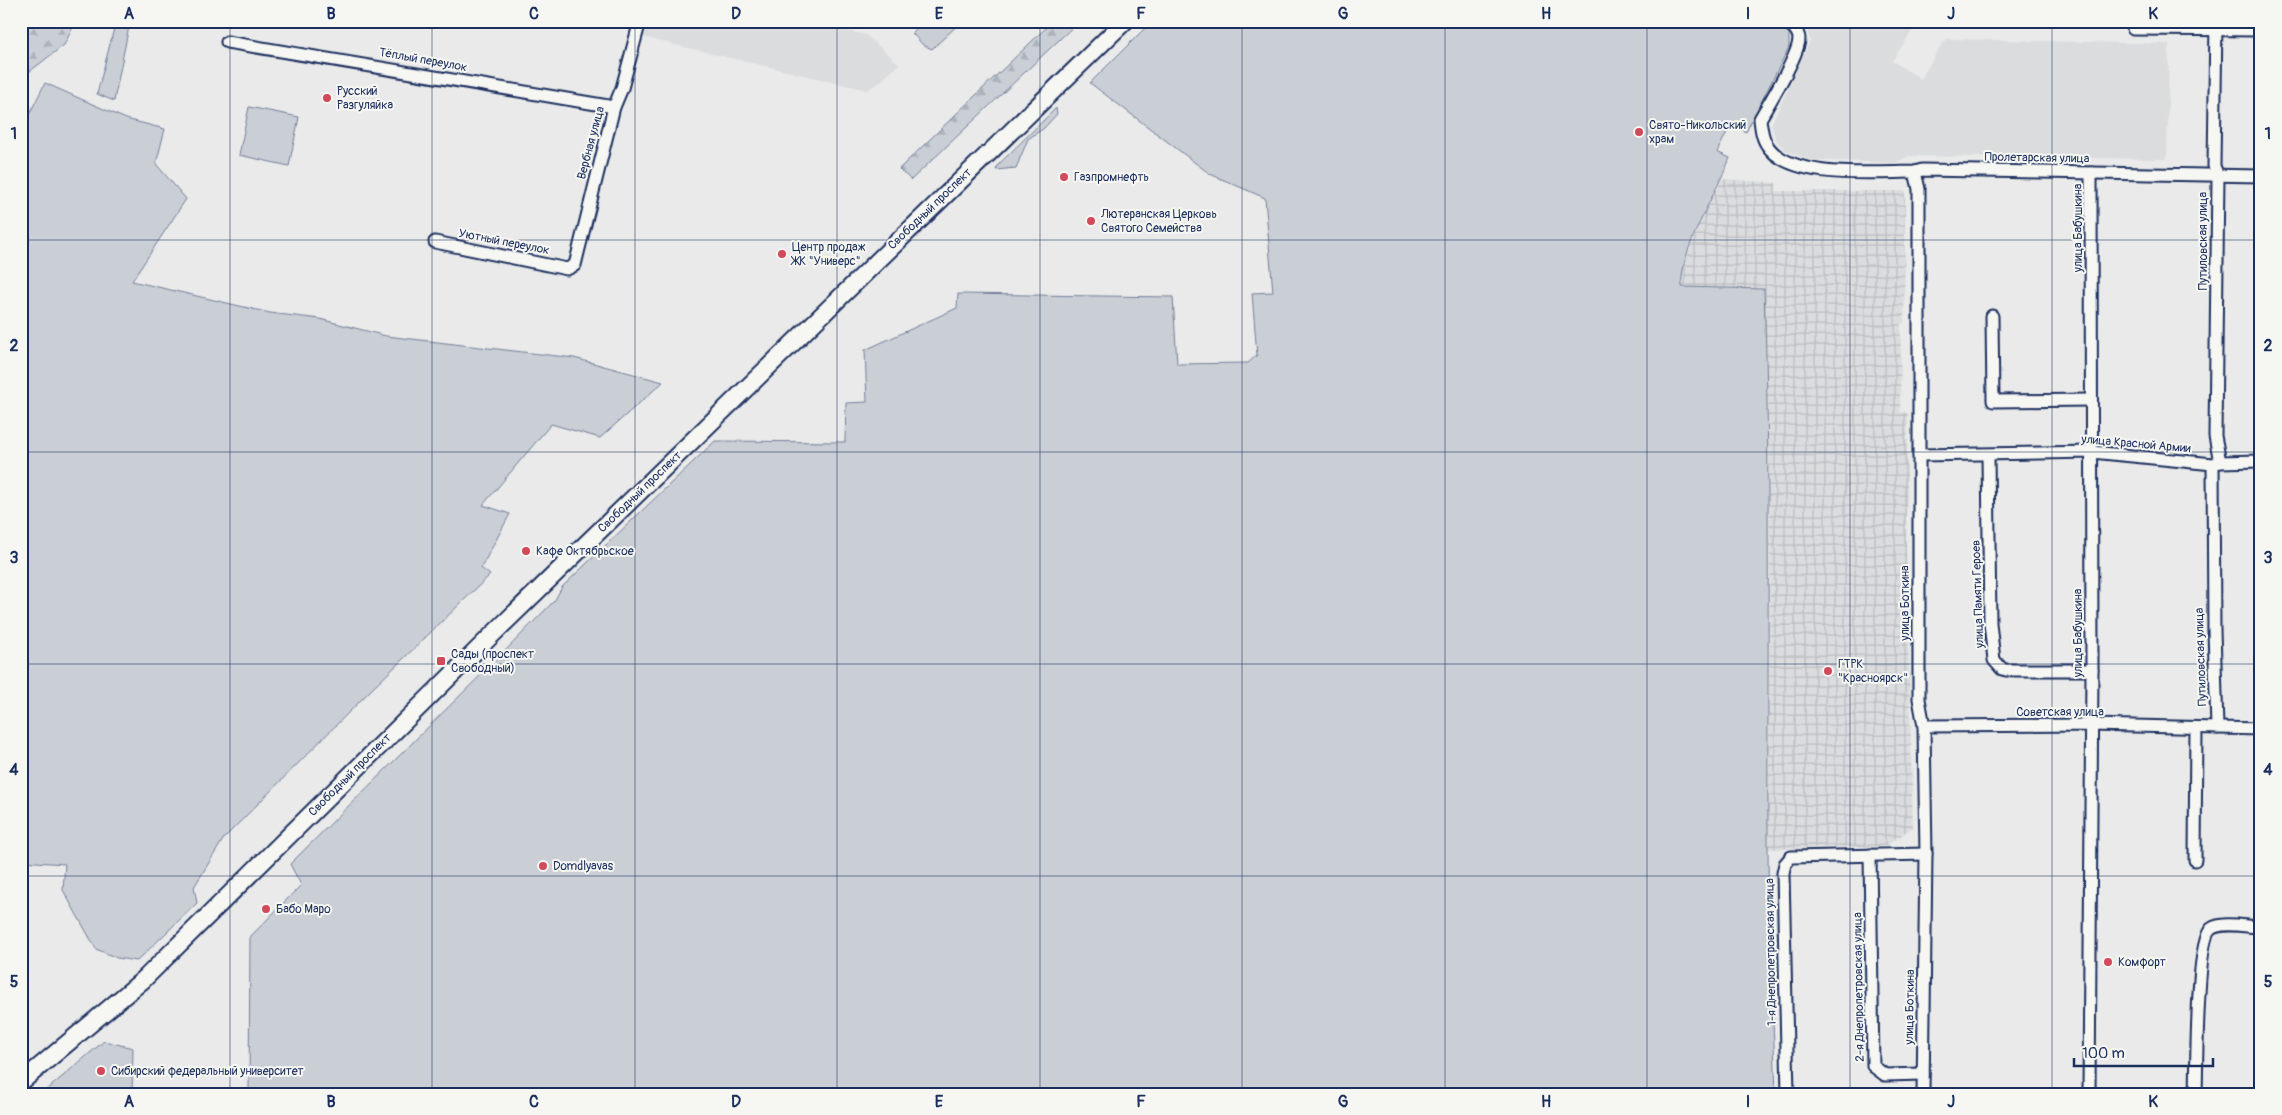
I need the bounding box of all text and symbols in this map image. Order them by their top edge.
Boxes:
text: A [124,4,135,24]
text: B [326,4,336,24]
text: C [529,4,539,24]
text: D [731,4,741,24]
text: E [935,4,944,24]
text: F [1136,4,1146,24]
text: G [1338,4,1349,24]
text: H [1541,4,1551,24]
text: I [1746,4,1750,24]
text: J [1947,4,1955,24]
text: K [2148,4,2158,24]
street label: Тёплый переулок [378,45,468,75]
place label: Русский Разгуляйка [337,84,393,113]
marker: Русский Разгуляйка [321,92,333,104]
street label: Вербная улица [574,104,608,181]
place label: Свято-Никольский храм [1649,118,1747,147]
text: 1 [11,124,17,144]
text: 1 [2265,124,2271,144]
marker: Свято-Никольский храм [1633,126,1645,138]
street label: Пролетарская улица [1984,150,2090,166]
street label: Свободный проспект [885,165,975,253]
place label: Газпромнефть [1074,170,1149,185]
marker: Газпромнефть [1058,171,1070,183]
street label: улица Бабушкина [2071,183,2086,273]
street label: Путиловская улица [2196,191,2211,290]
place label: Лютеранская Церковь Святого Семейства [1100,207,1217,236]
marker: Лютеранская Церковь Святого Семейства [1085,215,1097,227]
street label: Уютный переулок [457,226,551,258]
place label: Центр продаж ЖК "Универс" [790,240,866,269]
marker: Центр продаж ЖК "Универс" [776,248,788,260]
text: 2 [10,336,19,356]
text: 2 [2264,336,2273,356]
street label: улица Красной Армии [2080,432,2192,456]
street label: Свободный проспект [595,448,685,536]
street label: улица Памяти Героев [1969,540,1987,649]
place label: Кафе Октябрьское [536,544,634,559]
marker: Кафе Октябрьское [520,545,532,557]
text: 3 [10,548,19,568]
text: 3 [2264,548,2273,568]
street label: улица Боткина [1898,565,1913,642]
street label: улица Бабушкина [2071,588,2086,678]
street label: Путиловская улица [2192,607,2210,706]
place label: Сады (проспект Свободный) [451,647,534,676]
marker: Сады (проспект Свободный) [435,655,447,667]
place label: ГТРК "Красноярск" [1838,657,1908,686]
marker: ГТРК "Красноярск" [1822,665,1834,677]
street label: Советская улица [2016,705,2104,720]
street label: Свободный проспект [305,730,395,820]
text: 4 [9,760,19,780]
text: 4 [2263,760,2273,780]
place label: Domdlyavas [553,859,614,874]
marker: Domdlyavas [537,860,549,872]
street label: 1-я Днепропетровская улица [1762,878,1780,1026]
place label: Бабо Маро [276,902,331,917]
marker: Бабо Маро [260,903,272,915]
street label: 2-я Днепропетровская улица [1850,912,1868,1062]
place label: Комфорт [2118,955,2166,970]
marker: Комфорт [2102,956,2114,968]
street label: улица Боткина [1902,969,1918,1046]
text: 5 [10,972,19,992]
text: 5 [2264,972,2273,992]
scale bar [2074,1035,2213,1067]
text: 100 m [2082,1044,2125,1063]
place label: Сибирский федеральный университет [111,1064,304,1079]
marker: Сибирский федеральный университет [95,1065,107,1077]
text: A [124,1092,135,1112]
text: B [326,1092,336,1112]
text: C [529,1092,539,1112]
text: D [731,1092,741,1112]
text: E [935,1092,944,1112]
text: F [1136,1092,1146,1112]
text: G [1338,1092,1349,1112]
text: H [1541,1092,1551,1112]
text: I [1746,1092,1750,1112]
text: J [1947,1092,1955,1112]
text: K [2148,1092,2158,1112]

